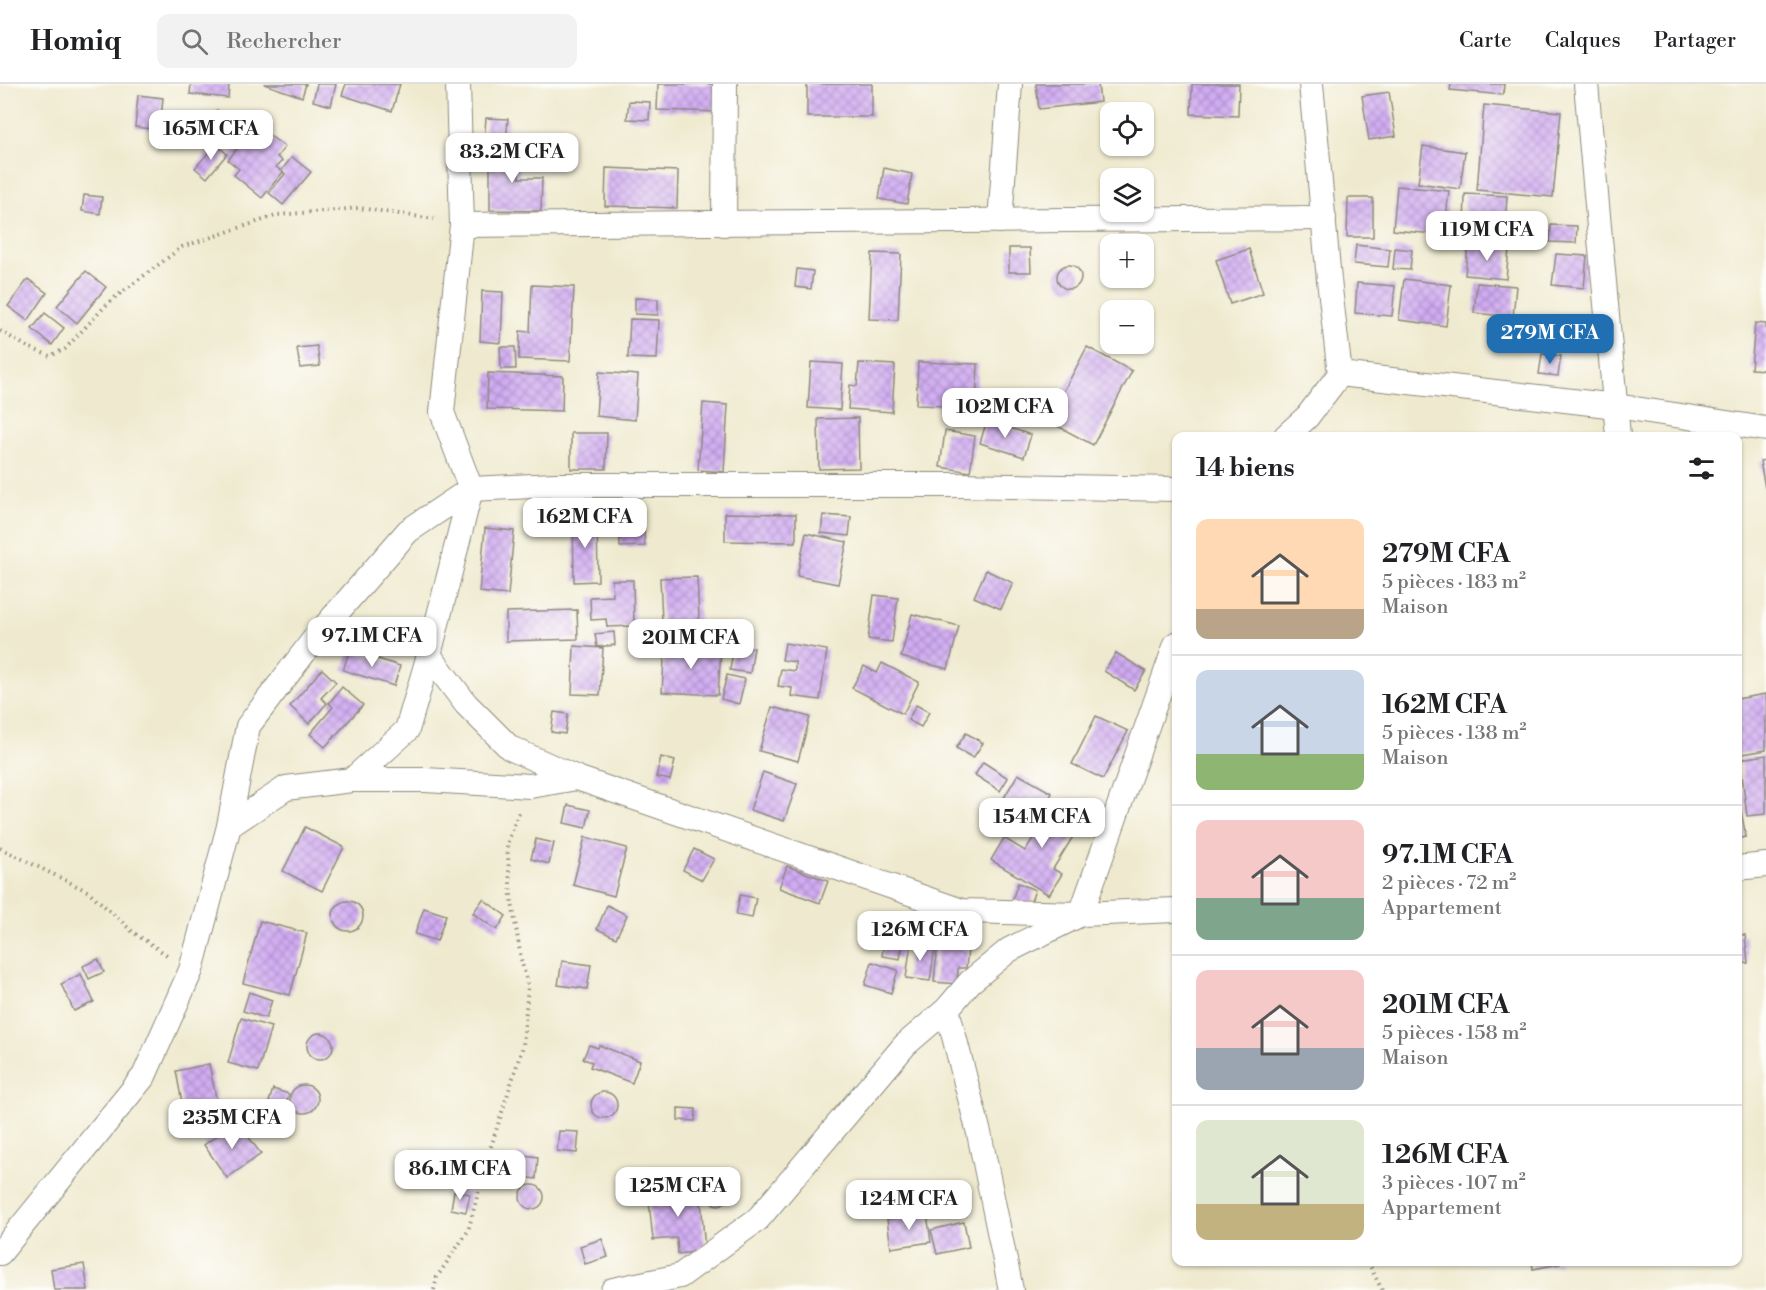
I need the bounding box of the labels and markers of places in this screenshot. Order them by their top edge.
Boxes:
pin: 165M CFA [149,110,273,161]
pin: 83.2M CFA [443,133,581,184]
pin: 119M CFA [1425,211,1549,262]
pin: 279M CFA [1488,314,1612,365]
pin: 102M CFA [943,388,1067,439]
pin: 162M CFA [523,498,647,549]
pin: 97.1M CFA [303,617,441,668]
pin: 201M CFA [629,619,753,670]
pin: 154M CFA [980,798,1104,849]
pin: 126M CFA [858,911,982,962]
pin: 235M CFA [170,1099,294,1150]
pin: 86.1M CFA [391,1150,529,1201]
pin: 125M CFA [616,1167,740,1218]
pin: 124M CFA [847,1180,971,1231]

